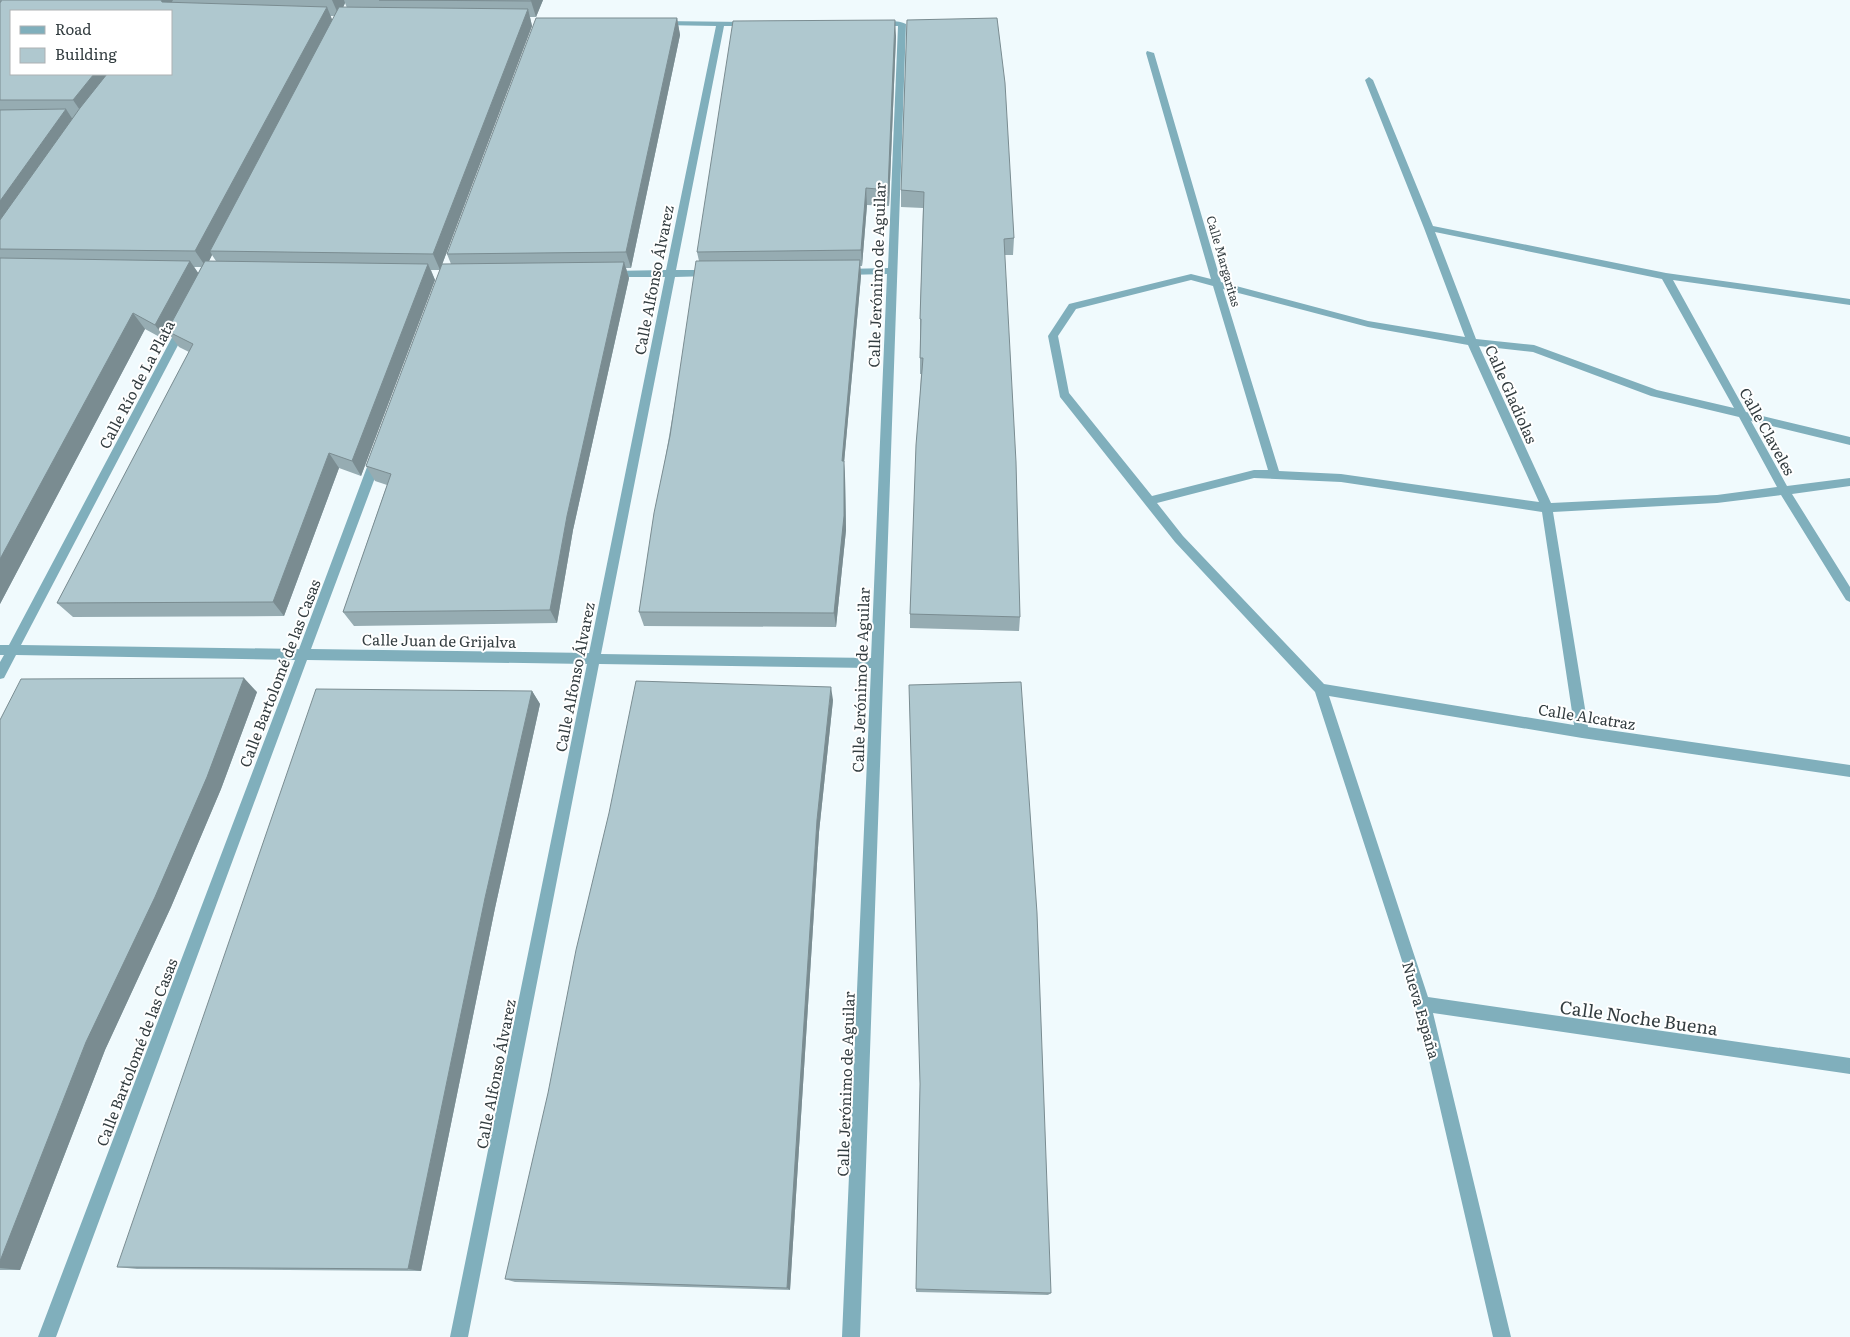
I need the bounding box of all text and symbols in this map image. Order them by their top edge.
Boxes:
legend [10,10,172,75]
text: Road [55,17,91,40]
text: Building [55,42,117,65]
street label: Calle Jerónimo de Aguilar [861,182,891,368]
street label: Calle Alfonso Álvarez [627,203,679,357]
street label: Calle Margaritas [1202,213,1246,309]
street label: Calle Río de La Plata [92,315,180,452]
street label: Calle Gladiolas [1480,341,1544,447]
street label: Calle Claveles [1734,383,1802,479]
street label: Calle Bartolomé de las Casas [232,575,326,770]
street label: Calle Jerónimo de Aguilar [845,587,875,773]
street label: Calle Alfonso Álvarez [548,600,600,754]
street label: Calle Juan de Grijalva [362,627,517,653]
street label: Calle Alcatraz [1537,697,1637,735]
street label: Calle Bartolomé de las Casas [89,954,183,1149]
street label: Nueva España [1397,959,1447,1062]
street label: Calle Jerónimo de Aguilar [830,991,860,1177]
street label: Calle Noche Buena [1558,993,1720,1041]
street label: Calle Alfonso Álvarez [469,997,521,1151]

